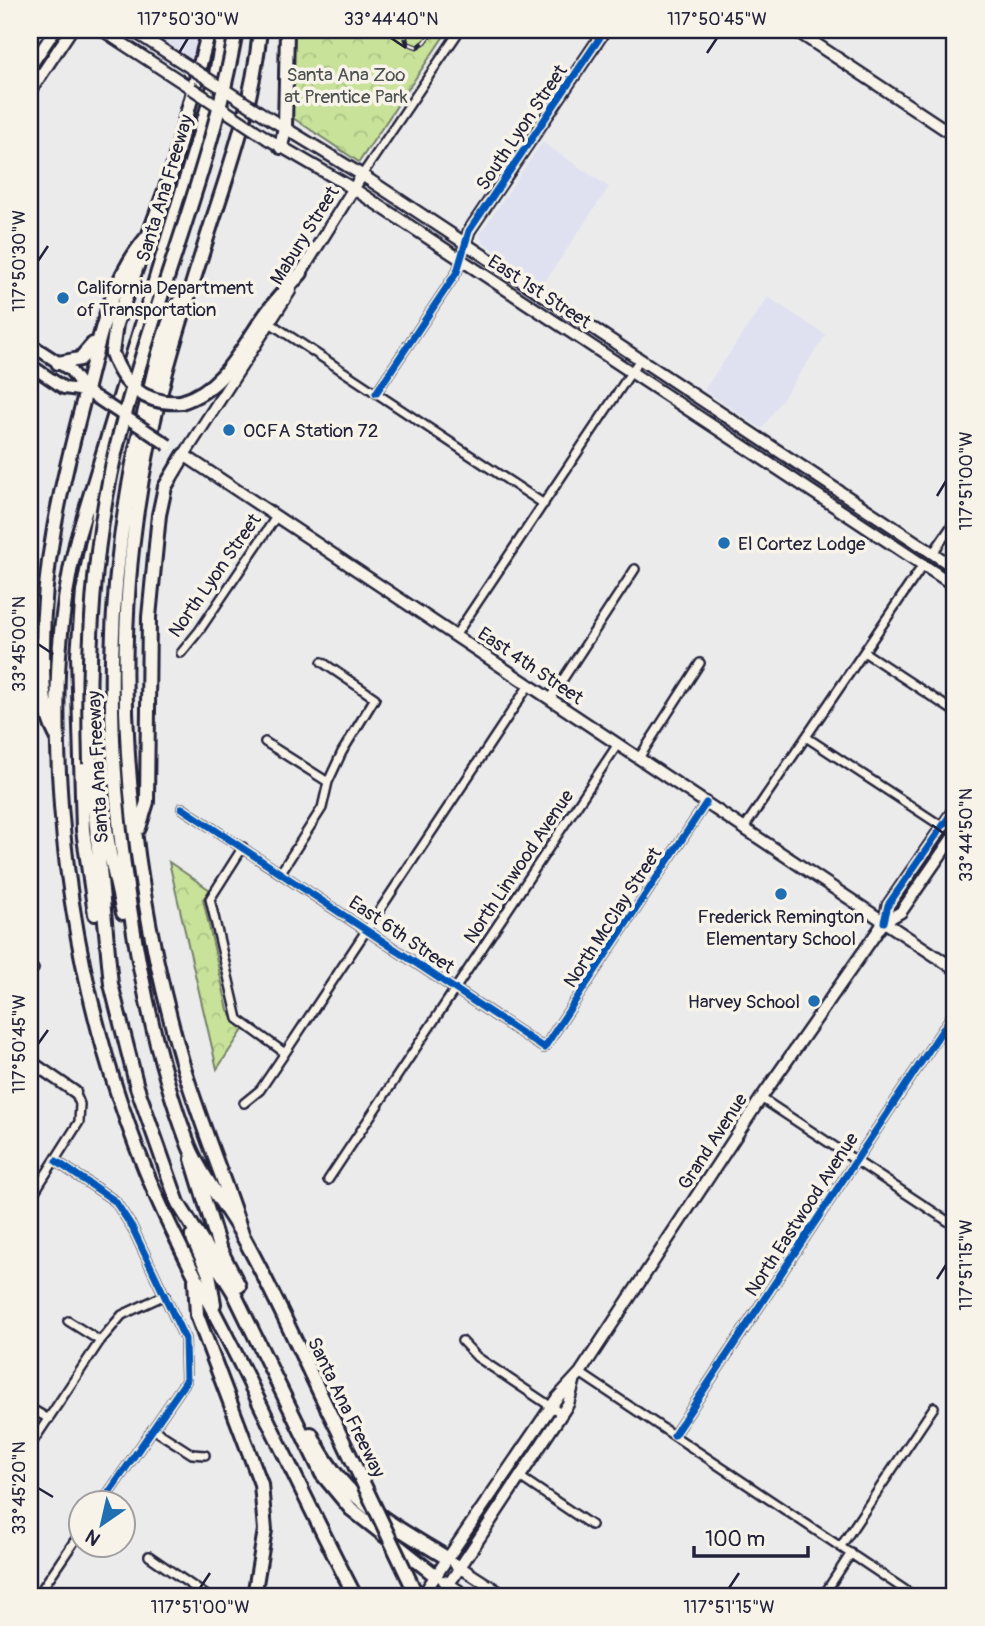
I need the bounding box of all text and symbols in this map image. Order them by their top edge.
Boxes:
text: 117°50'30"W [137,8,239,31]
text: 33°44'40"N [344,8,438,31]
text: 117°50'45"W [667,8,767,31]
street label: South Lyon Street [471,60,573,195]
park label: Santa Ana Zoo at Prentice Park [284,63,408,109]
street label: Santa Ana Freeway [131,112,199,265]
street label: Mabury Street [265,181,345,289]
text: 117°50'30"W [8,210,31,312]
street label: East 1st Street [483,250,596,334]
place label: California Department of Transportation [77,276,254,322]
marker: California Department of Transportation [55,290,71,306]
place label: OCFA Station 72 [243,419,378,443]
marker: OCFA Station 72 [221,422,237,438]
text: 117°51'00"W [955,431,978,531]
street label: North Lyon Street [163,509,267,642]
place label: El Cortez Lodge [738,532,866,556]
marker: El Cortez Lodge [716,535,732,551]
text: 33°45'00"N [8,596,31,692]
street label: East 4th Street [473,622,588,710]
street label: Santa Ana Freeway [82,690,114,844]
street label: North Linwood Avenue [458,785,580,948]
text: 33°44'50"N [955,788,978,882]
street label: North McClay Street [558,842,667,992]
marker: Frederick Remington Elementary School [773,886,789,902]
street label: East 6th Street [344,891,459,979]
place label: Frederick Remington Elementary School [698,905,864,951]
place label: Harvey School [688,990,800,1014]
marker: Harvey School [806,993,822,1009]
text: 117°50'45"W [8,994,31,1094]
street label: Grand Avenue [673,1088,753,1194]
street label: North Eastwood Avenue [740,1128,864,1301]
text: 117°51'15"W [955,1219,978,1311]
street label: Santa Ana Freeway [302,1333,390,1481]
text: 33°45'20"N [8,1441,31,1535]
north arrow [66,1490,136,1560]
scale bar [694,1514,808,1558]
text: N [81,1524,105,1551]
text: 100 m [705,1526,765,1553]
text: 117°51'00"W [150,1596,250,1619]
text: 117°51'15"W [683,1596,775,1619]

